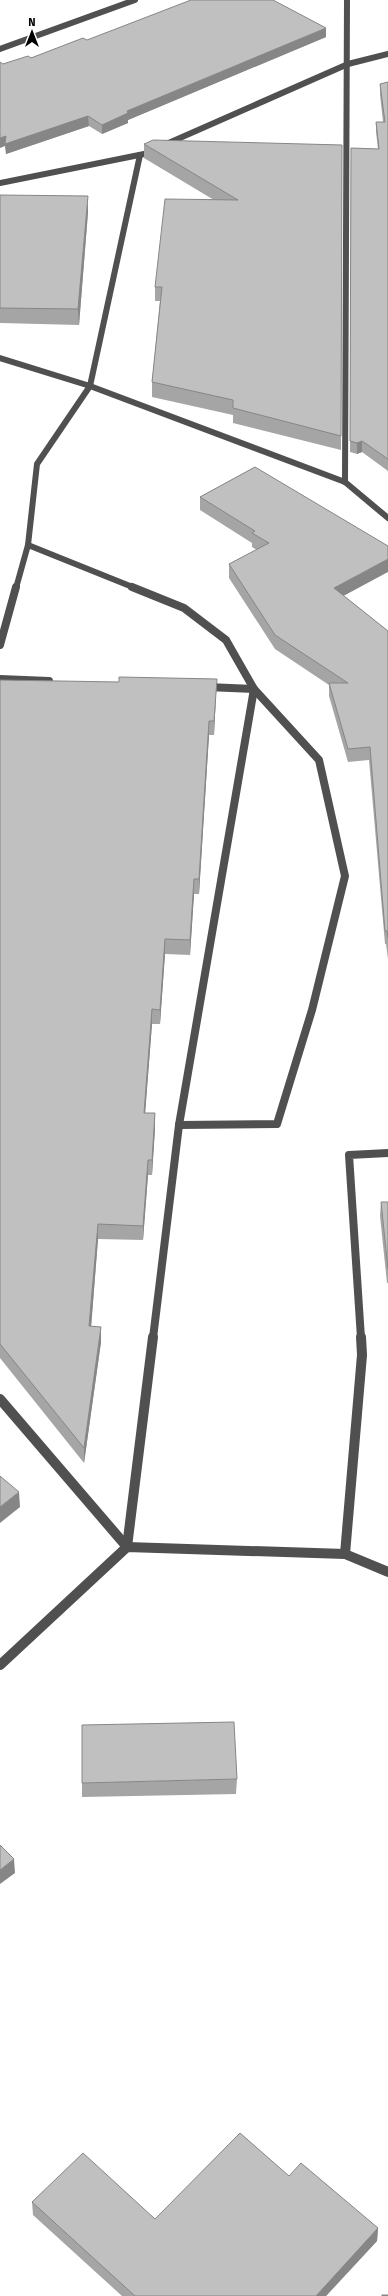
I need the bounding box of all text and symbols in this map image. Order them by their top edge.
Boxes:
north arrow [12,12,52,52]
text: N [28,16,36,29]

